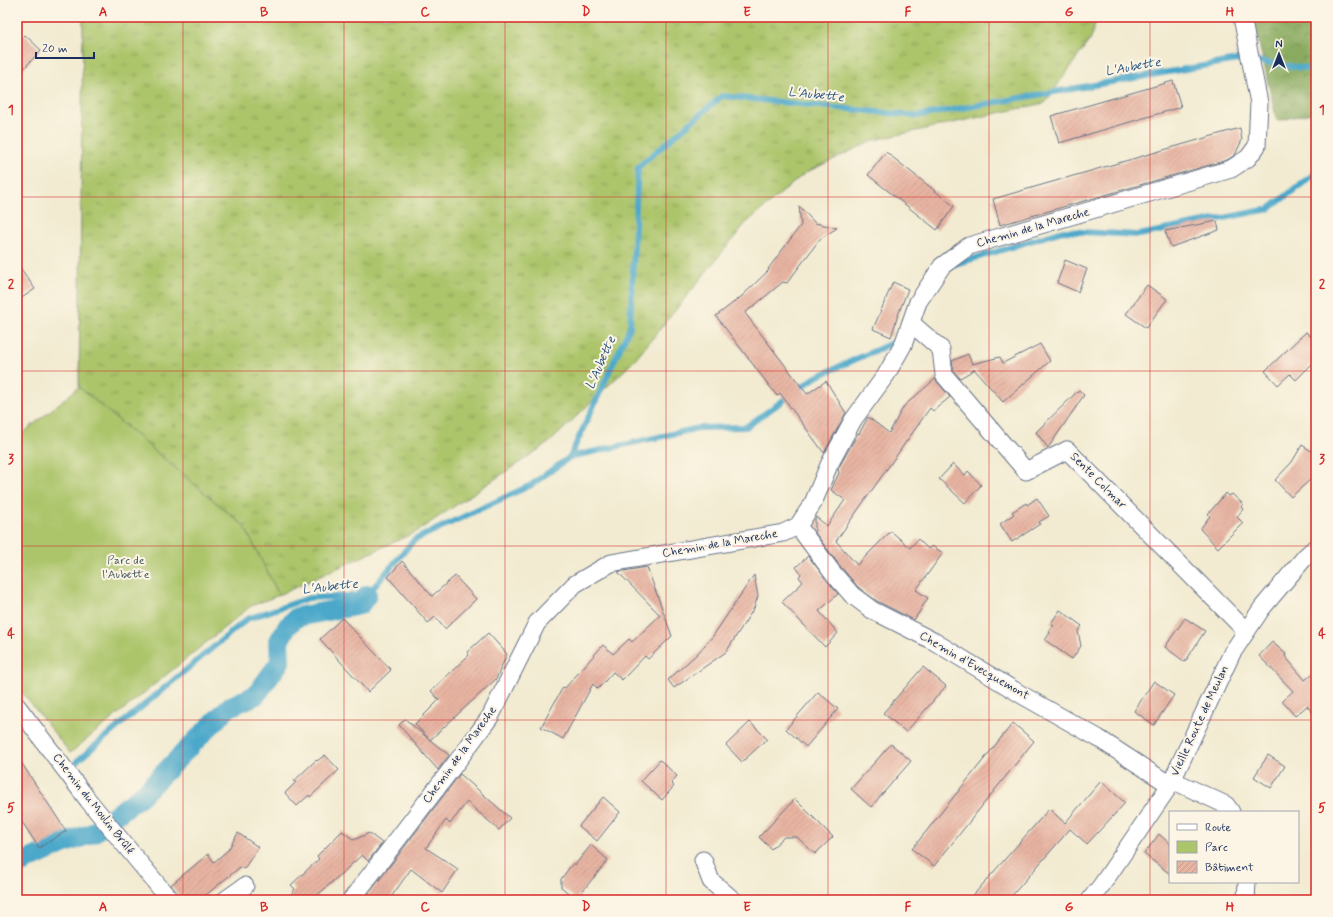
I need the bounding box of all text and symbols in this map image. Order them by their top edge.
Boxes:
text: A [99,4,107,21]
text: B [260,4,269,21]
text: C [420,4,430,21]
text: D [582,4,591,21]
text: E [743,4,751,21]
text: F [905,4,912,21]
text: G [1065,4,1074,21]
text: H [1226,4,1235,21]
scale bar [36,34,94,60]
north arrow [1259,34,1299,74]
text: N [1275,38,1283,52]
text: 20 m [42,41,68,57]
water label: L'Aubette [1104,54,1163,80]
water label: L'Aubette [787,84,845,106]
text: 1 [8,102,14,119]
text: 1 [1319,102,1325,119]
street label: Chemin de la Mareche [975,204,1091,252]
text: 2 [8,276,15,293]
text: 2 [1319,276,1326,293]
water label: L'Aubette [582,333,620,392]
street label: Sente Colmar [1066,449,1130,513]
text: 3 [8,451,14,468]
text: 3 [1319,451,1325,468]
street label: Chemin de la Mareche [661,526,779,562]
park label: Parc de l'Aubette [102,553,150,583]
water label: L'Aubette [301,576,359,598]
text: 4 [7,626,15,643]
text: 4 [1318,626,1326,643]
street label: Chemin d'Evecquemont [916,628,1032,704]
street label: Vieille Route de Meulan [1167,663,1233,779]
street label: Chemin de la Mareche [419,703,501,807]
street label: Chemin du Moulin Brûlé [48,750,138,858]
text: 5 [7,800,15,817]
text: 5 [1318,800,1326,817]
legend [1169,811,1299,883]
text: Route [1205,820,1231,836]
text: Parc [1205,840,1228,856]
text: Bâtiment [1205,860,1254,876]
text: A [99,899,107,916]
text: B [260,899,269,916]
text: C [420,899,430,916]
text: D [582,899,591,916]
text: E [743,899,751,916]
text: F [905,899,912,916]
text: G [1065,899,1074,916]
text: H [1226,899,1235,916]

